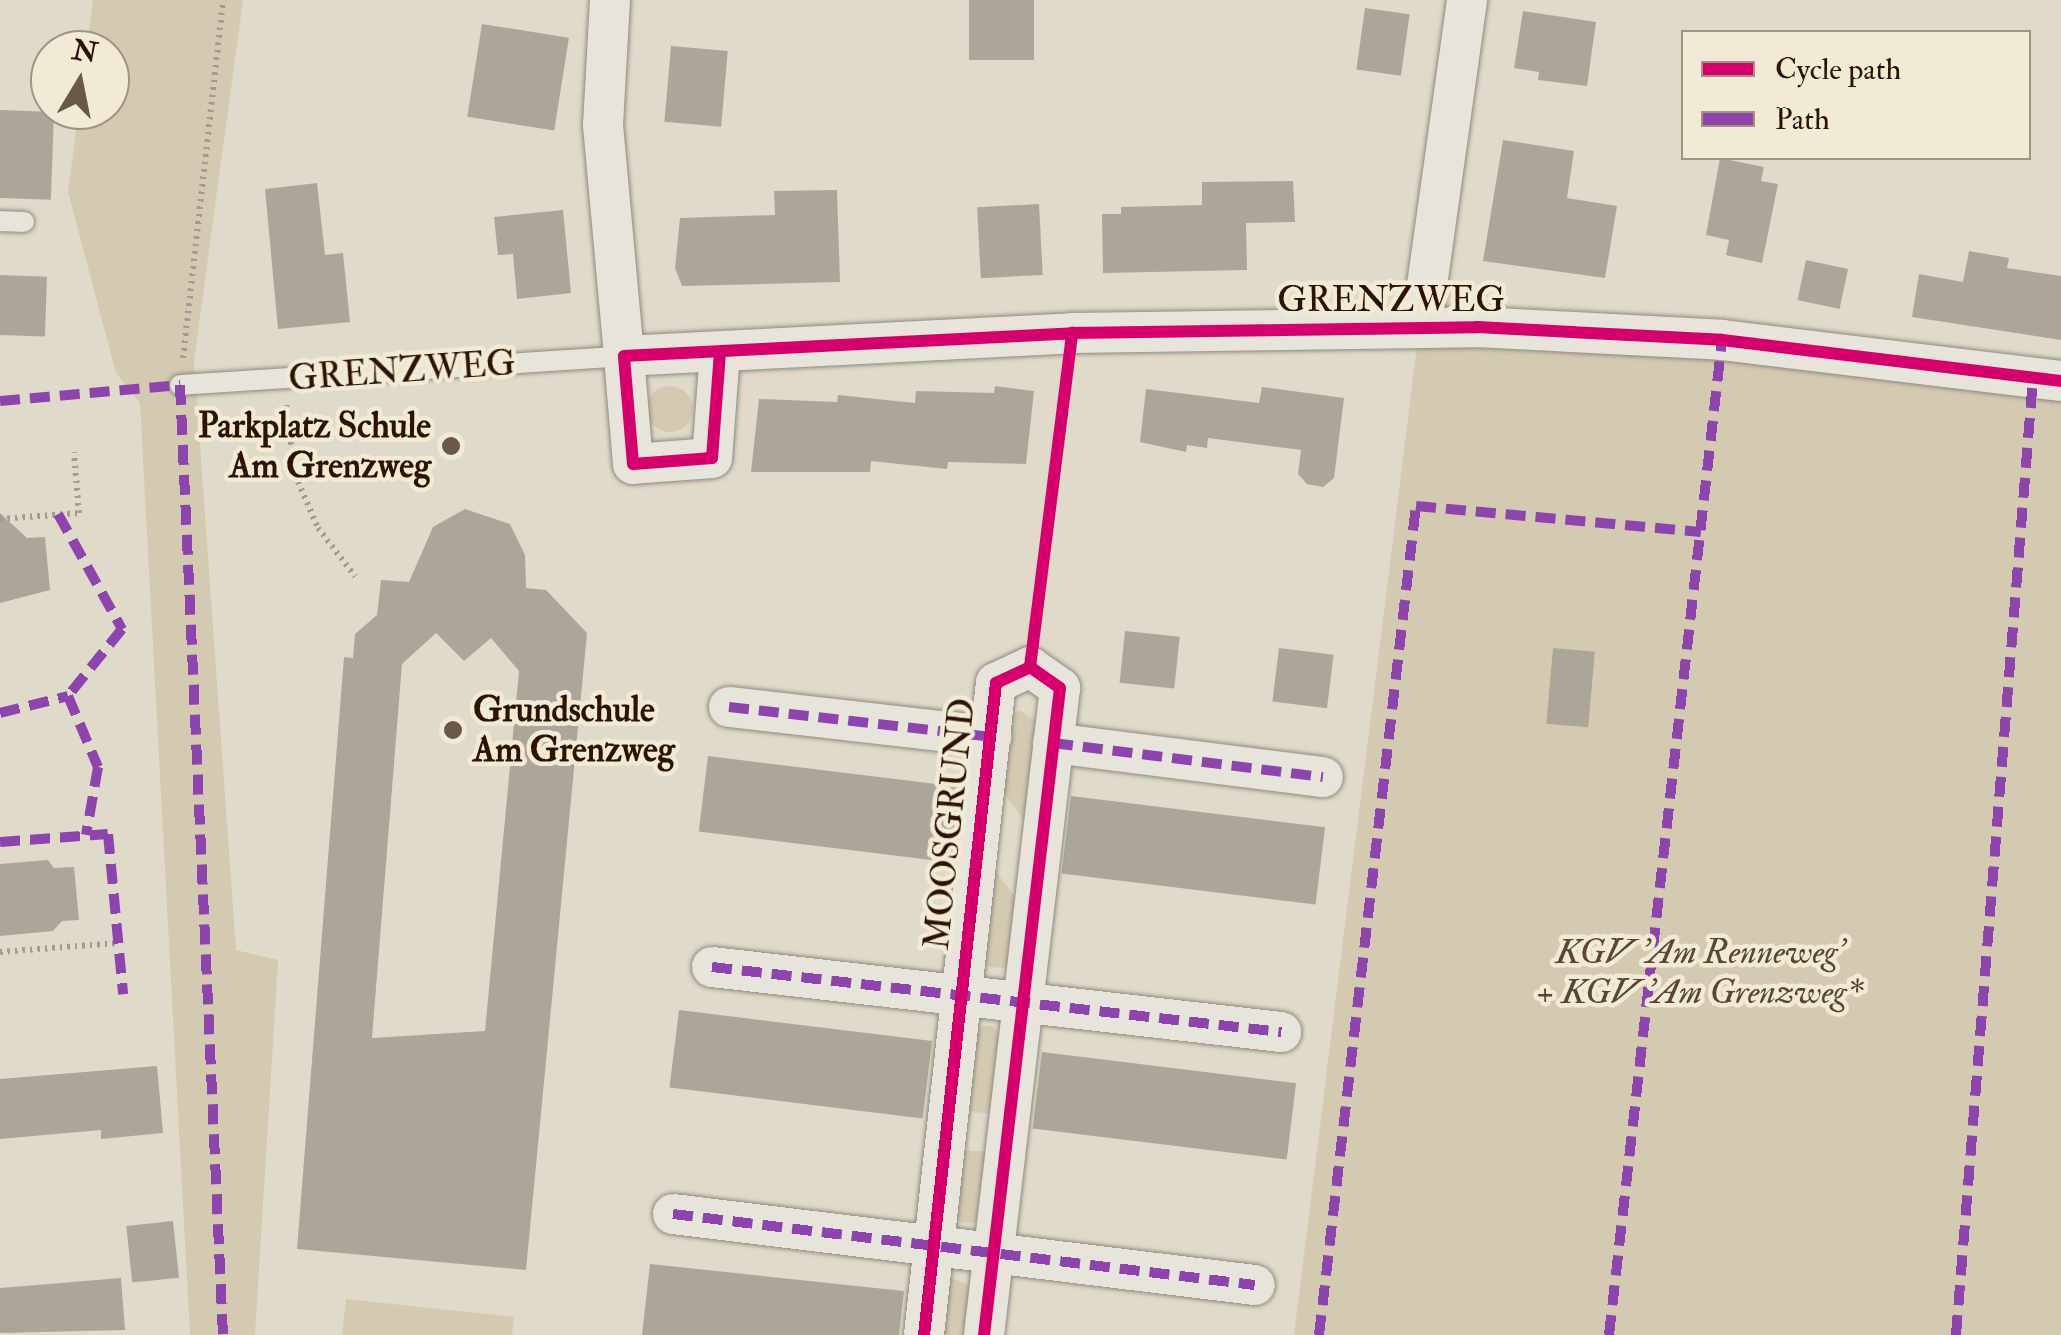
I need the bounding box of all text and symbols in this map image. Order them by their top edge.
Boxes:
north arrow [30,30,130,130]
legend [1681,30,2031,160]
text: N [70,33,100,71]
text: Cycle path [1775,51,1901,88]
text: Path [1775,101,1830,138]
street label: GRENZWEG [1277,279,1505,321]
street label: GRENZWEG [287,342,517,400]
place label: Parkplatz Schule Am Grenzweg [198,405,431,487]
marker: Parkplatz Schule Am Grenzweg [440,435,462,457]
place label: Grundschule Am Grenzweg [473,689,675,771]
street label: MOOSGRUND [916,696,984,952]
marker: Grundschule Am Grenzweg [442,719,464,741]
park label: KGV 'Am Renneweg' + KGV 'Am Grenzweg* [1537,931,1863,1013]

